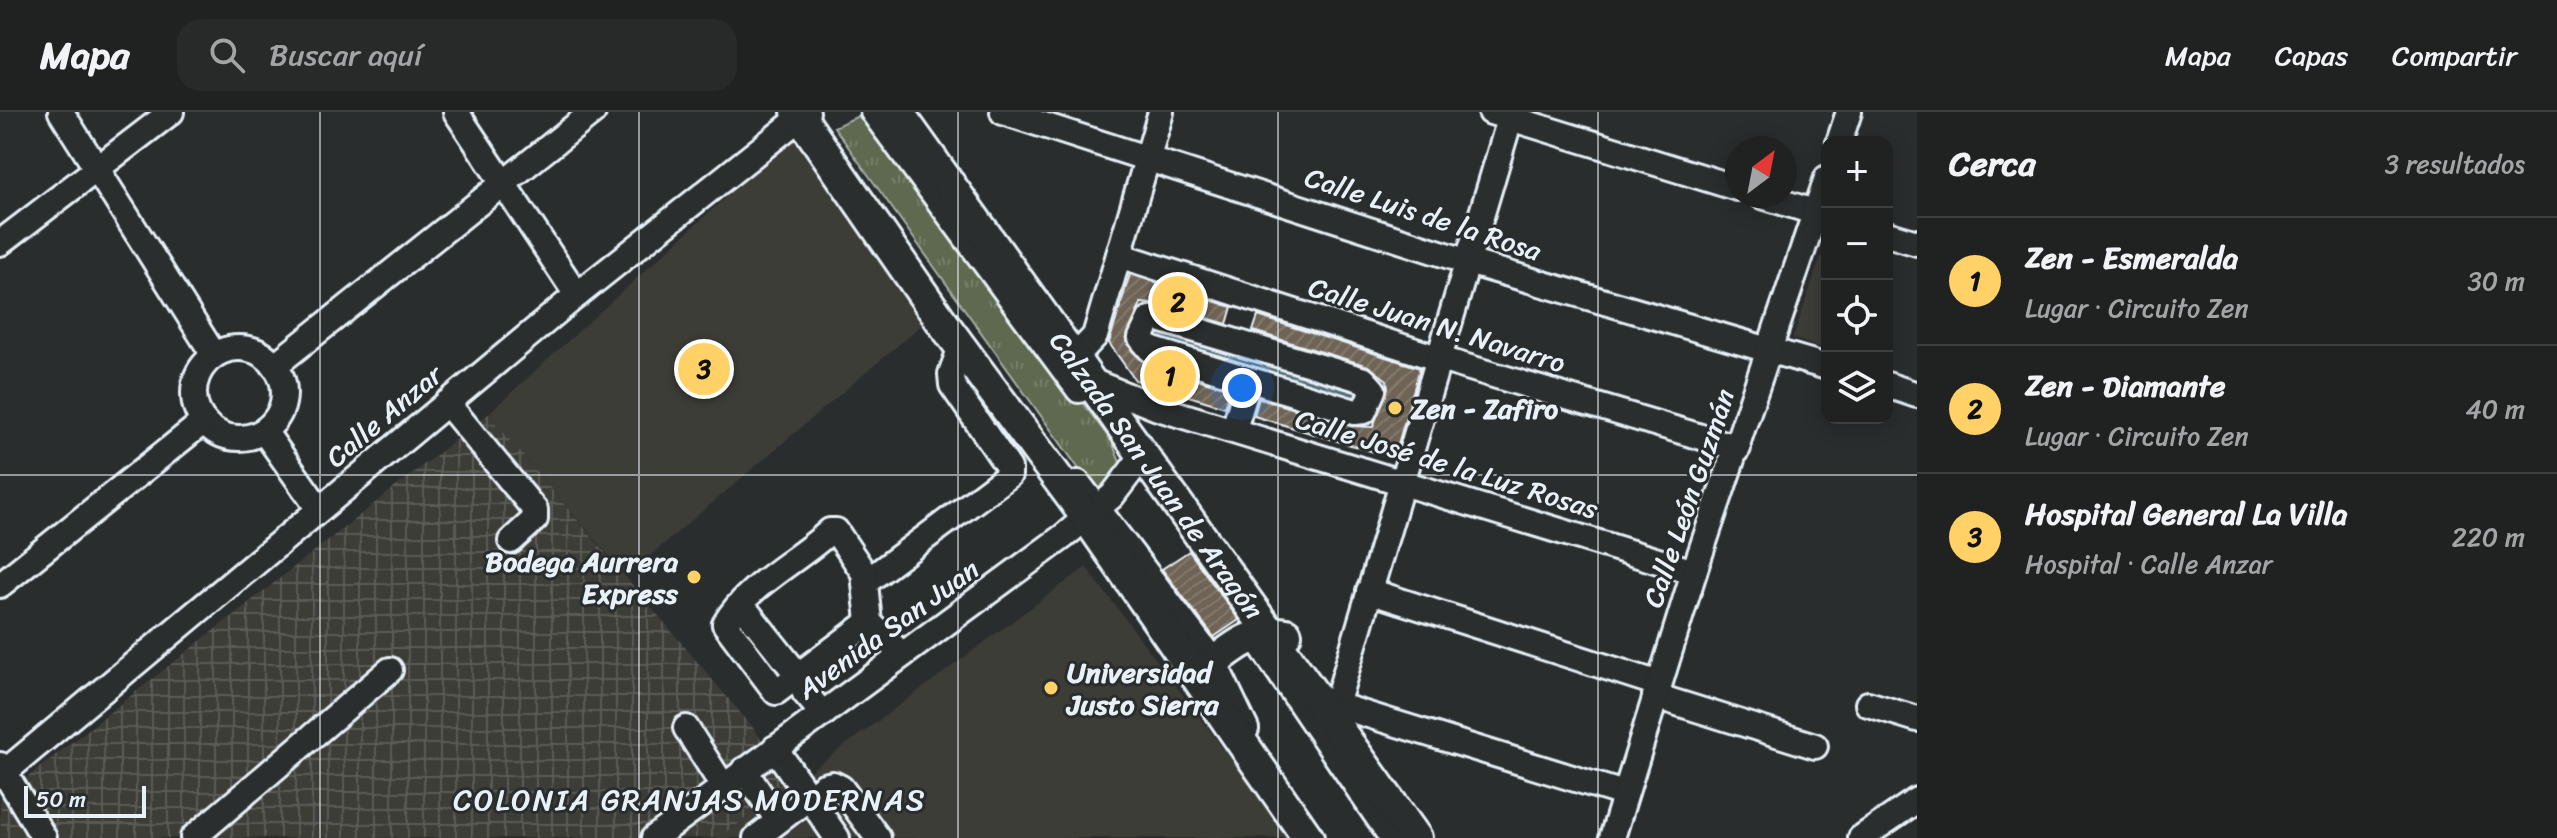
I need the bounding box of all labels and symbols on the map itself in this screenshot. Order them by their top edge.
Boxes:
north arrow [1725,136,1797,208]
street label: Calle Luis de la Rosa [1298,153,1548,276]
street label: Calle Juan N. Navarro [1302,263,1572,387]
pin: 2 [1152,272,1204,332]
street label: Calzada San Juan de Aragón [1037,320,1277,630]
pin: 3 [678,339,730,399]
pin: 1 [1144,346,1196,406]
street label: Calle Anzar [314,351,455,480]
your location [1222,368,1262,408]
street label: Calle León Guzmán [1629,382,1749,614]
place label: Zen - Zafiro [1410,384,1558,433]
street label: Calle José de la Luz Rosas [1289,395,1605,533]
marker: Zen - Zafiro [1386,399,1404,417]
place label: Bodega Aurrera Express [485,537,679,618]
street label: Avenida San Juan [785,546,990,713]
marker: Bodega Aurrera Express [685,568,703,586]
place label: Universidad Justo Sierra [1065,648,1219,729]
marker: Universidad Justo Sierra [1042,679,1060,697]
district label: COLONIA GRANJAS MODERNAS [453,773,927,827]
scale bar [24,782,146,818]

